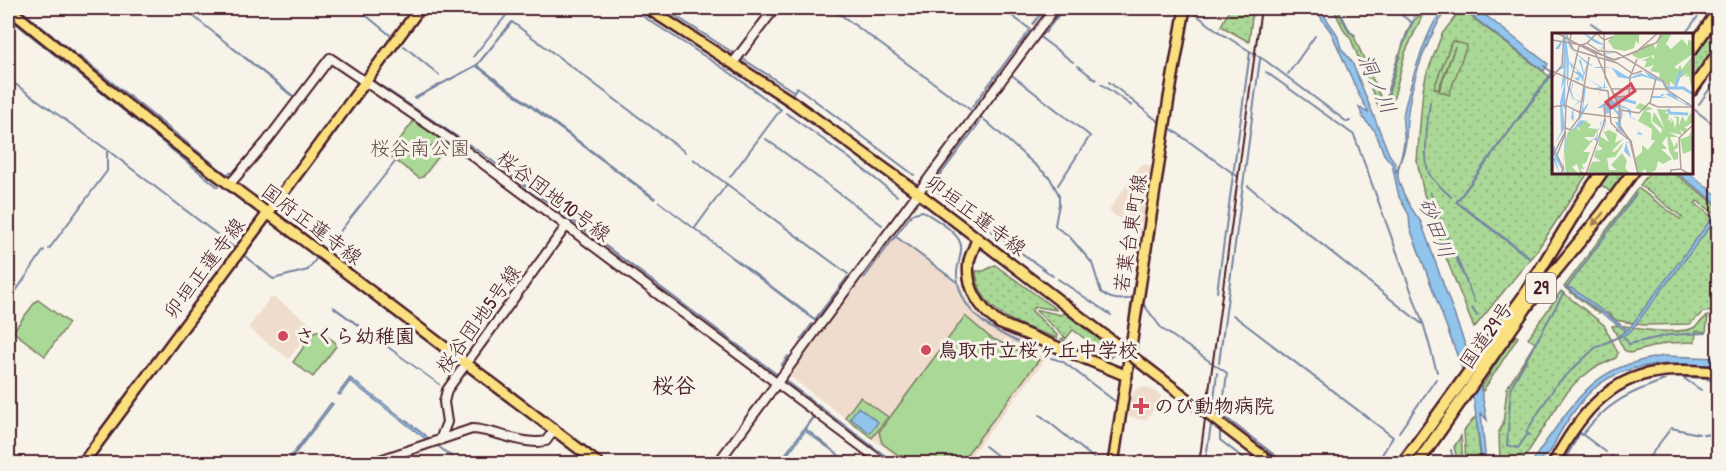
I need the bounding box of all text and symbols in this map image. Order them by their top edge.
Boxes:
inset map [1552,33,1693,174]
water label: 洞ノ川 [1351,49,1404,118]
park label: 桜谷南公園 [370,134,470,161]
street label: 桜谷団地10号線 [492,144,617,247]
street label: 卯垣正蓮寺線 [920,168,1032,261]
street label: 若葉台東町線 [1107,172,1152,294]
street label: 国府正蓮寺線 [256,177,368,270]
water label: 砂田川 [1412,193,1461,262]
one-way arrow [1592,211,1605,226]
street label: 卯垣正蓮寺線 [157,212,250,324]
street label: 桜谷団地5号線 [429,259,526,379]
road number: 29 [1526,273,1556,303]
street label: 国道29号 [1453,296,1519,374]
place label: さくら幼稚園 [295,322,415,349]
marker: さくら幼稚園 [276,329,290,343]
place label: 鳥取市立桜ヶ丘中学校 [938,336,1138,363]
marker: 鳥取市立桜ヶ丘中学校 [919,343,933,357]
district label: 桜谷 [652,370,696,400]
place label: のび動物病院 [1154,392,1274,419]
marker: のび動物病院 [1132,397,1150,415]

